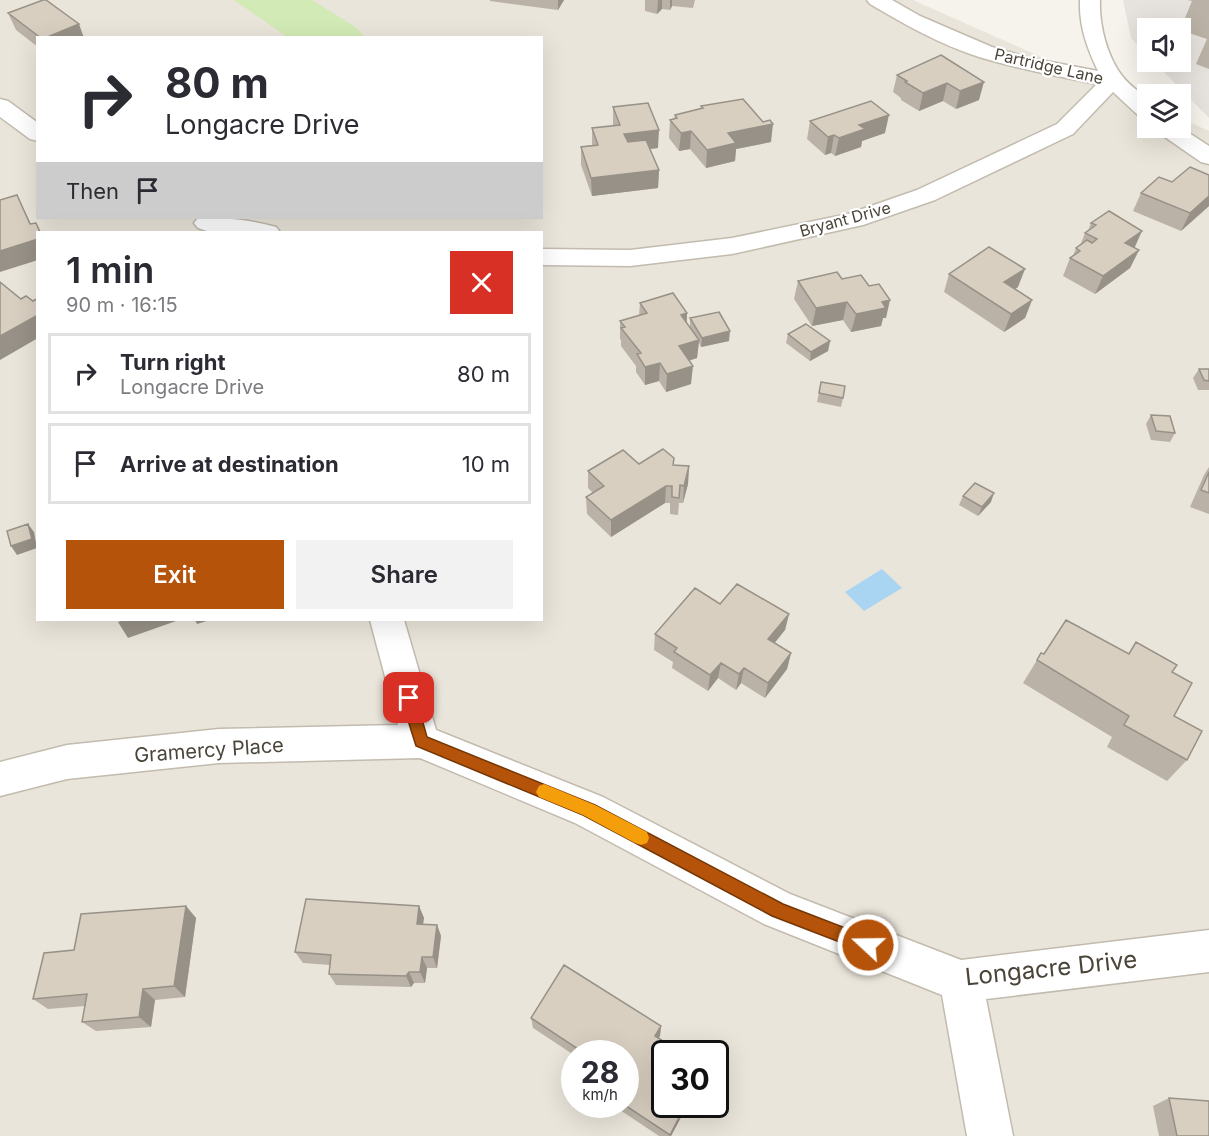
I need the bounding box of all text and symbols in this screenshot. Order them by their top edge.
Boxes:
map controls [1137,18,1191,138]
button: sound [1137,18,1191,72]
street label: Partridge Lane [993,44,1105,88]
text: 80 m [165,57,269,108]
icon: right [66,60,144,138]
button: layers [1137,84,1191,138]
text: Longacre Drive [165,108,360,141]
icon: arrive [131,174,164,207]
text: Then [66,178,119,204]
street label: Bryant Drive [797,197,893,241]
text: 1 min [66,248,154,292]
button: close [450,251,513,314]
text: 90 m · 16:15 [66,293,178,317]
text: Turn right [120,349,226,375]
icon: right [69,357,102,390]
text: 80 m [457,361,510,387]
text: Longacre Drive [120,375,264,399]
icon: arrive [69,447,102,480]
text: Arrive at destination [120,451,339,477]
text: 10 m [462,451,510,477]
button: Exit [66,540,284,609]
button: Share [296,540,513,609]
pin [383,672,434,723]
icon: arrive [392,681,425,714]
street label: Gramercy Place [133,733,285,767]
position arrow [836,913,900,977]
street label: Longacre Drive [963,945,1139,991]
speed limit sign: 30 [651,1040,729,1118]
text: 28 [581,1054,619,1090]
text: km/h [582,1085,618,1104]

